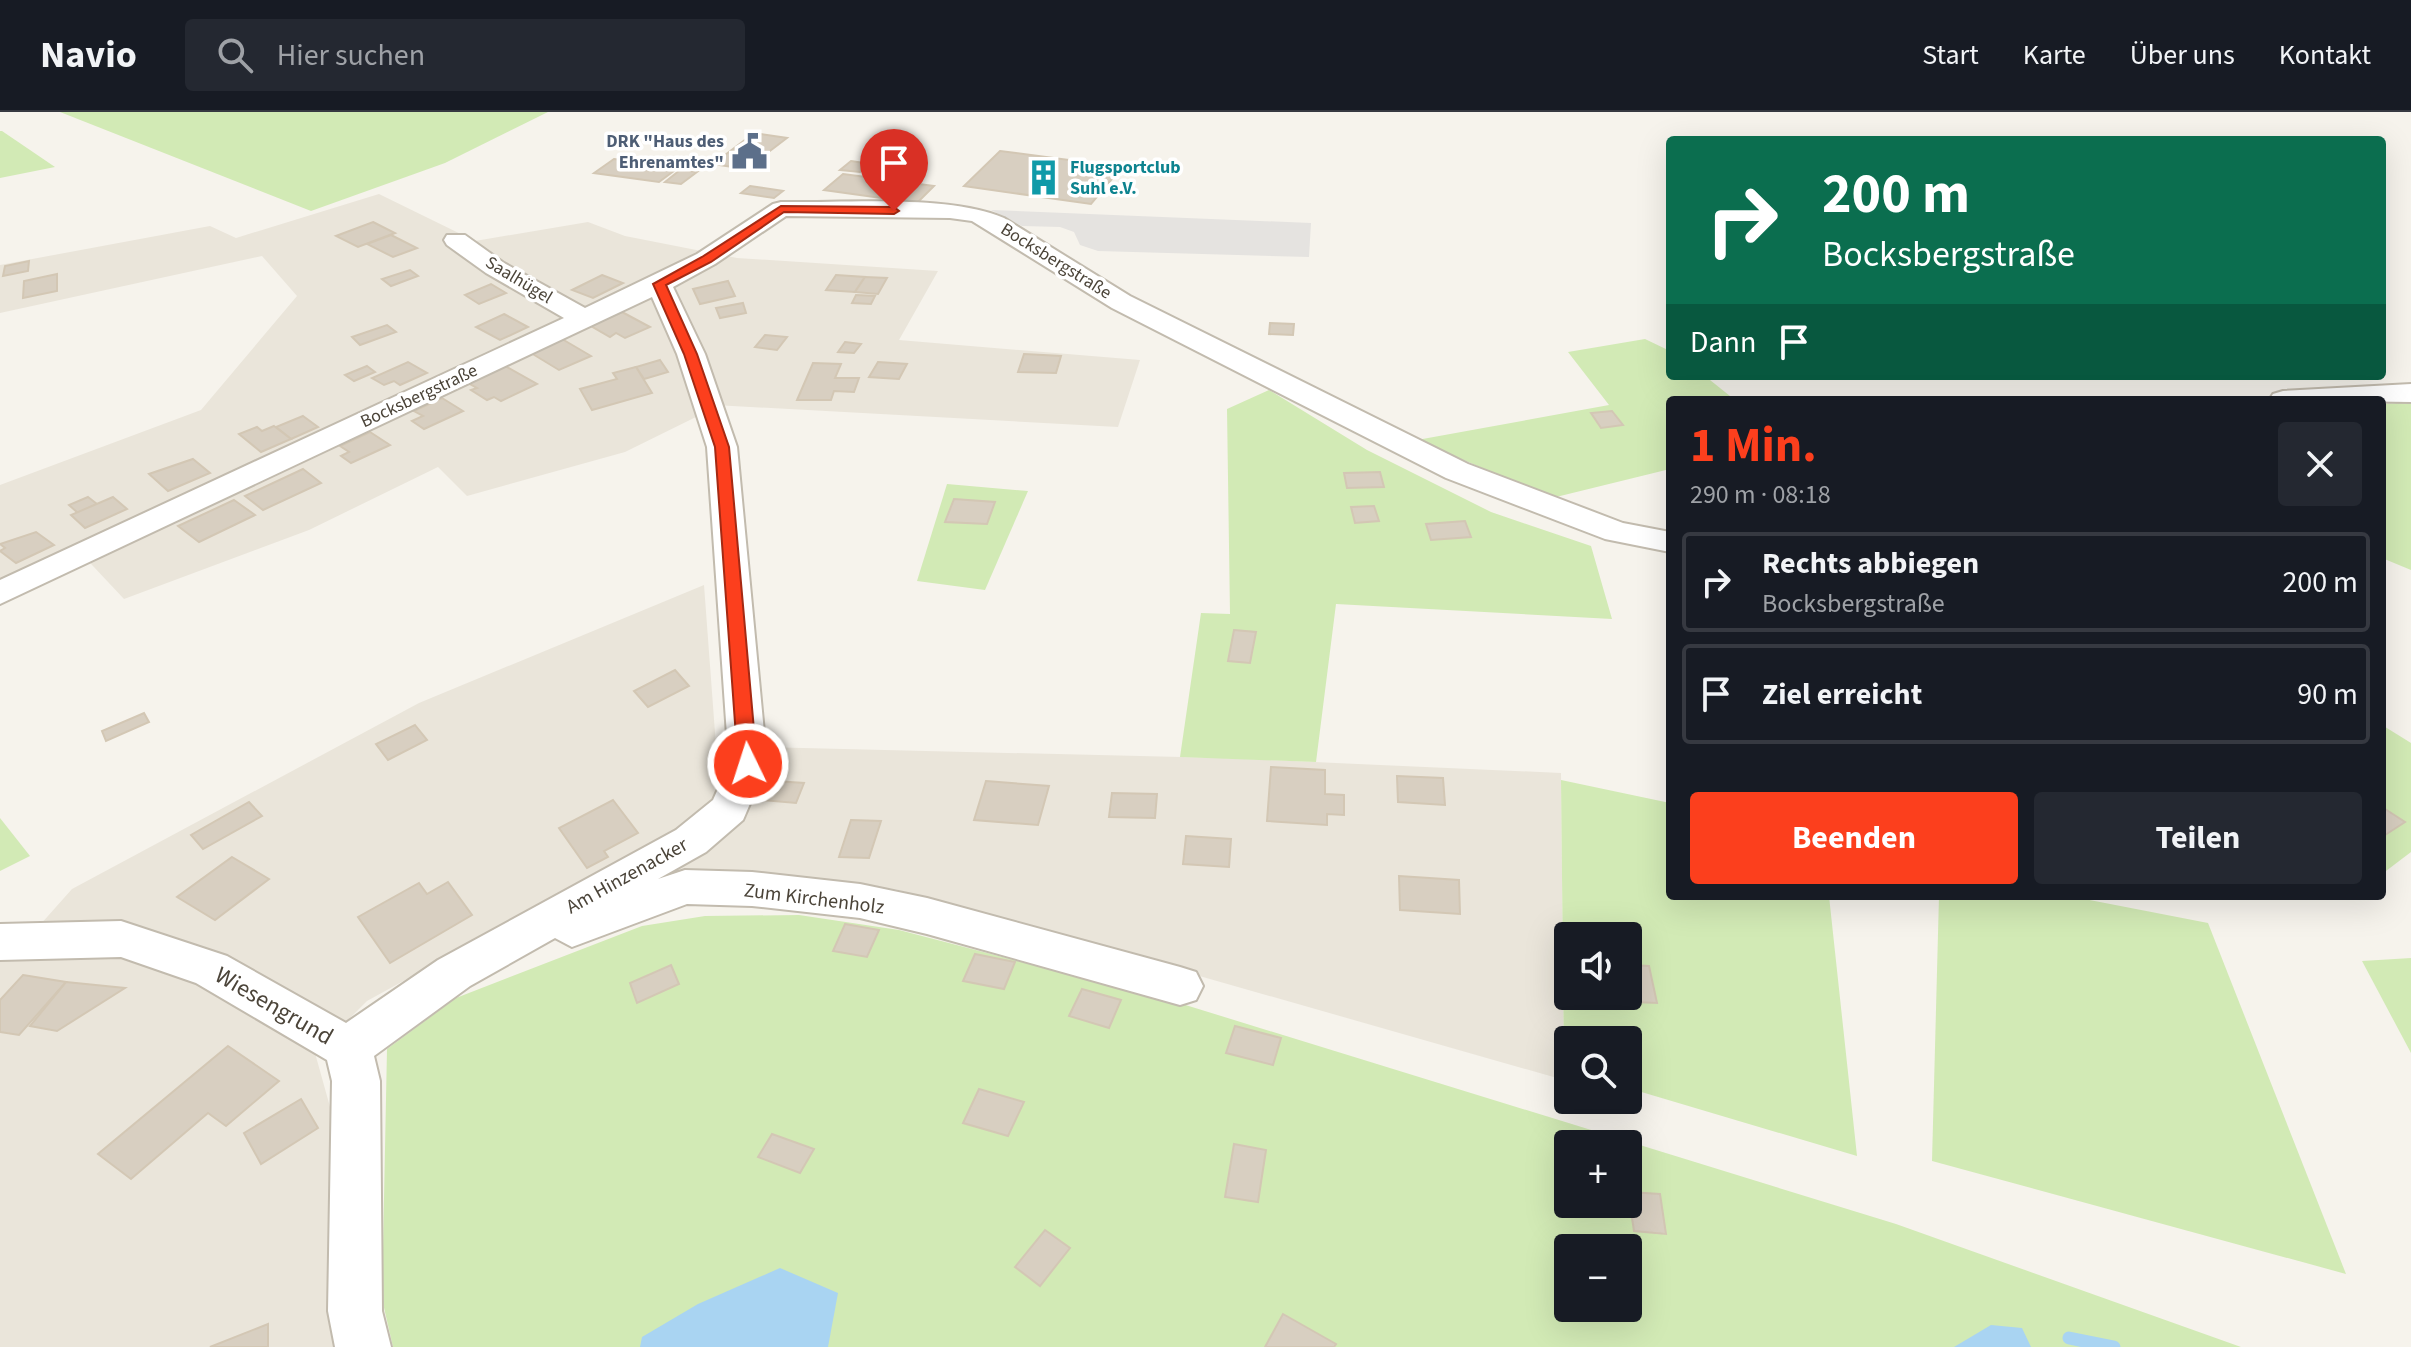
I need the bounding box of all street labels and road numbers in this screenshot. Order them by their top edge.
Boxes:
street label: Bocksbergstraße [996,217,1116,305]
street label: Saalhügel [481,250,557,310]
street label: Bocksbergstraße [356,358,482,434]
street label: Am Hinzenacker [561,831,693,921]
street label: Zum Kirchenholz [742,876,886,922]
street label: Wiesengrund [208,958,340,1054]

